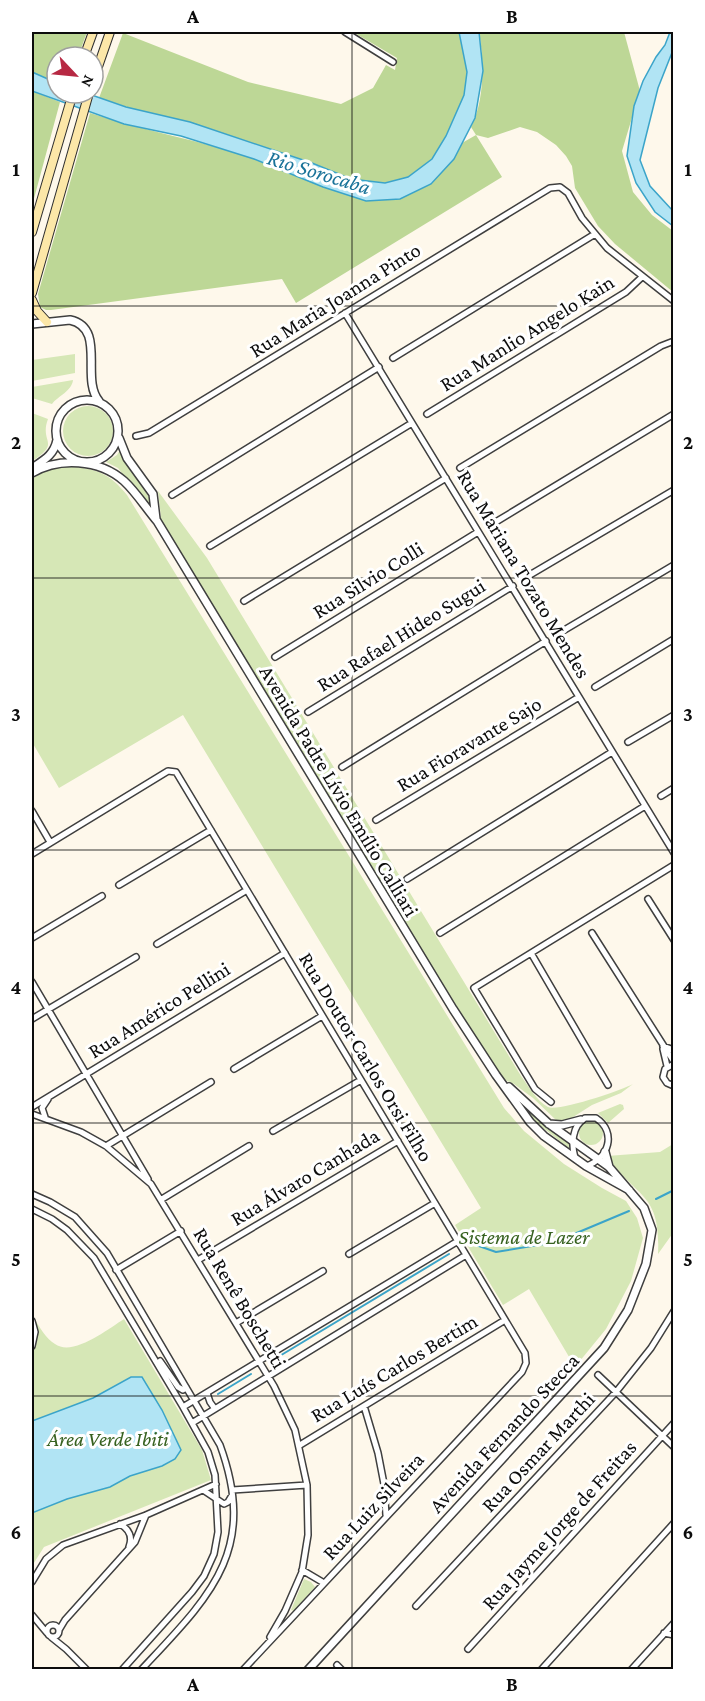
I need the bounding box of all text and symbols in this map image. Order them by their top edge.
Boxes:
text: A [186,5,200,27]
text: B [506,5,518,27]
north arrow [45,45,105,105]
text: N [78,73,98,90]
water label: Rio Sorocaba [265,145,373,199]
text: 1 [12,158,20,180]
text: 1 [684,158,692,180]
street label: Rua Maria Joanna Pinto [245,238,425,362]
street label: Rua Manlio Angelo Kain [436,270,618,396]
text: 2 [11,431,21,453]
text: 2 [683,431,693,453]
street label: Rua Mariana Tozato Mendes [452,466,596,682]
street label: Rua Silvio Colli [308,536,428,624]
street label: Rua Rafael Hideo Sugui [313,573,490,696]
street label: Avenida Padre Lívio Emílio Calliari [254,661,424,921]
street label: Rua Fioravante Sajo [392,691,546,797]
text: 3 [11,703,21,725]
text: 3 [683,703,693,725]
street label: Rua Doutor Carlos Orsi Filho [294,948,438,1166]
street label: Rua Américo Pellini [84,956,235,1063]
text: 4 [11,976,22,998]
text: 4 [683,976,694,998]
street label: Rua Álvaro Canhada [226,1123,384,1231]
street label: Rua Renê Boschetti [189,1223,292,1373]
park label: Sistema de Lazer [459,1225,590,1249]
text: 5 [11,1248,21,1270]
text: 5 [683,1248,693,1270]
street label: Rua Luís Carlos Bertim [306,1309,482,1427]
street label: Avenida Fernando Stecca [424,1348,584,1518]
street label: Rua Osmar Marthi [476,1387,600,1517]
park label: Área Verde Ibiti [46,1427,169,1451]
street label: Rua Jayme Jorge de Freitas [477,1435,641,1615]
street label: Rua Luiz Silveira [317,1447,429,1565]
text: 6 [11,1521,21,1543]
text: 6 [683,1521,693,1543]
text: A [186,1673,200,1695]
text: B [506,1673,518,1695]

